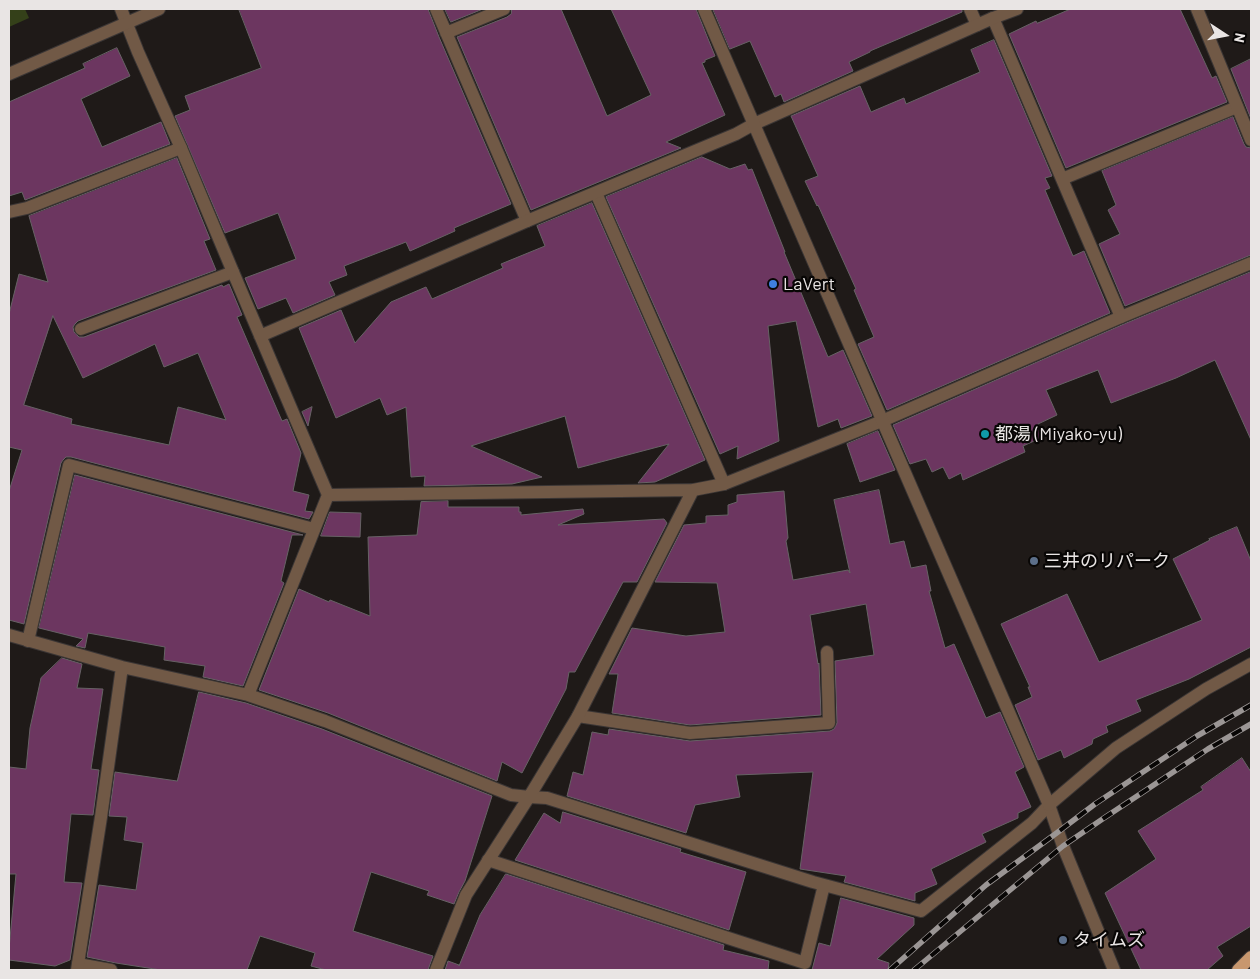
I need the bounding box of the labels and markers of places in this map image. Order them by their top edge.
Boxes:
place label: LaVert [783,273,835,295]
marker: LaVert [767,278,779,290]
place label: 都湯 (Miyako-yu) [995,423,1122,445]
marker: 都湯 (Miyako-yu) [979,428,991,440]
place label: 三井のリパーク [1044,550,1170,572]
marker: 三井のリパーク [1028,555,1040,567]
place label: タイムズ [1073,929,1145,951]
marker: タイムズ [1057,934,1069,946]

